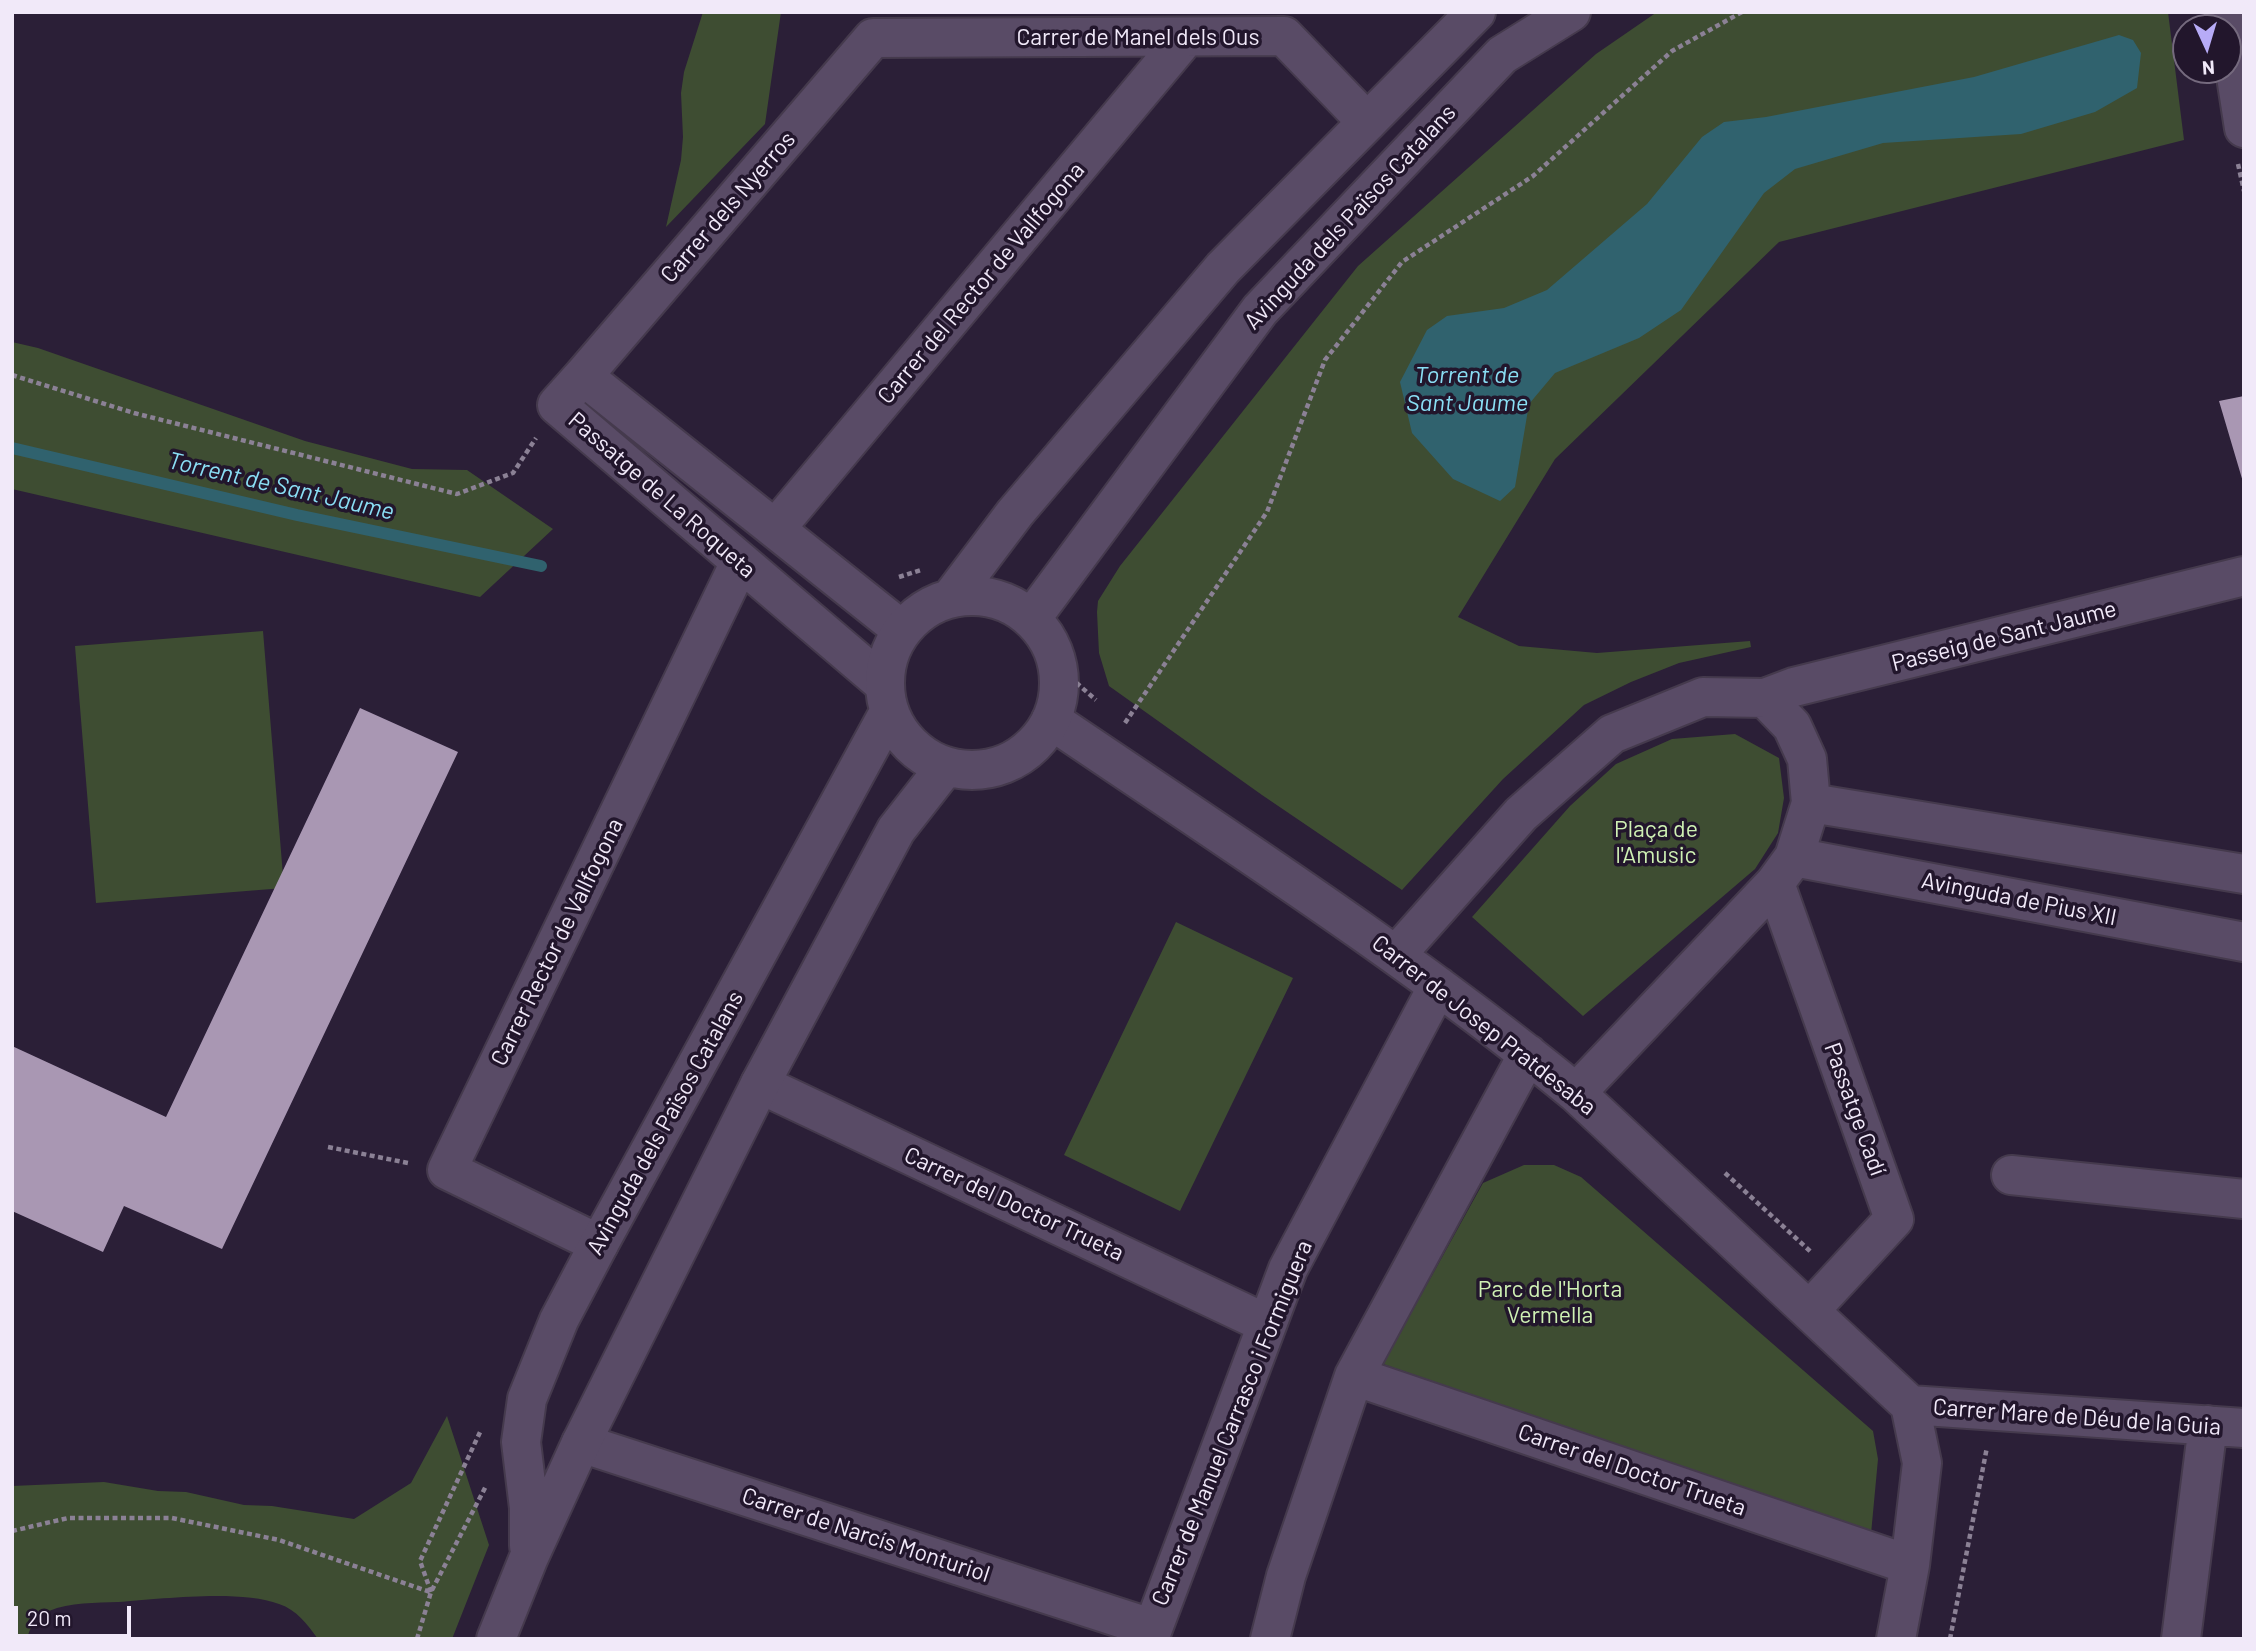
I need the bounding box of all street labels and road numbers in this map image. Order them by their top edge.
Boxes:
street label: Carrer de Manel dels Ous [1017,23,1259,51]
street label: Avinguda dels Països Catalans [1239,99,1461,335]
street label: Carrer dels Nyerros [655,126,801,288]
street label: Carrer del Rector de Vallfogona [872,157,1090,409]
street label: Passatge de La Roqueta [563,406,761,584]
street label: Passeig de Sant Jaume [1889,595,2119,677]
street label: Carrer Rector de Vallfogona [485,814,629,1070]
street label: Avinguda de Pius XII [1919,867,2119,931]
street label: Carrer de Josep Pratdesaba [1367,929,1601,1121]
street label: Avinguda dels Països Catalans [581,986,749,1260]
street label: Passatge Cadí [1818,1039,1892,1179]
street label: Carrer del Doctor Trueta [900,1141,1128,1267]
street label: Carrer de Manuel Carrasco i Formiguera [1146,1236,1318,1610]
street label: Carrer Mare de Déu de la Guia [1932,1393,2222,1441]
street label: Carrer del Doctor Trueta [1514,1418,1750,1522]
street label: Carrer de Narcís Monturiol [739,1482,993,1588]

